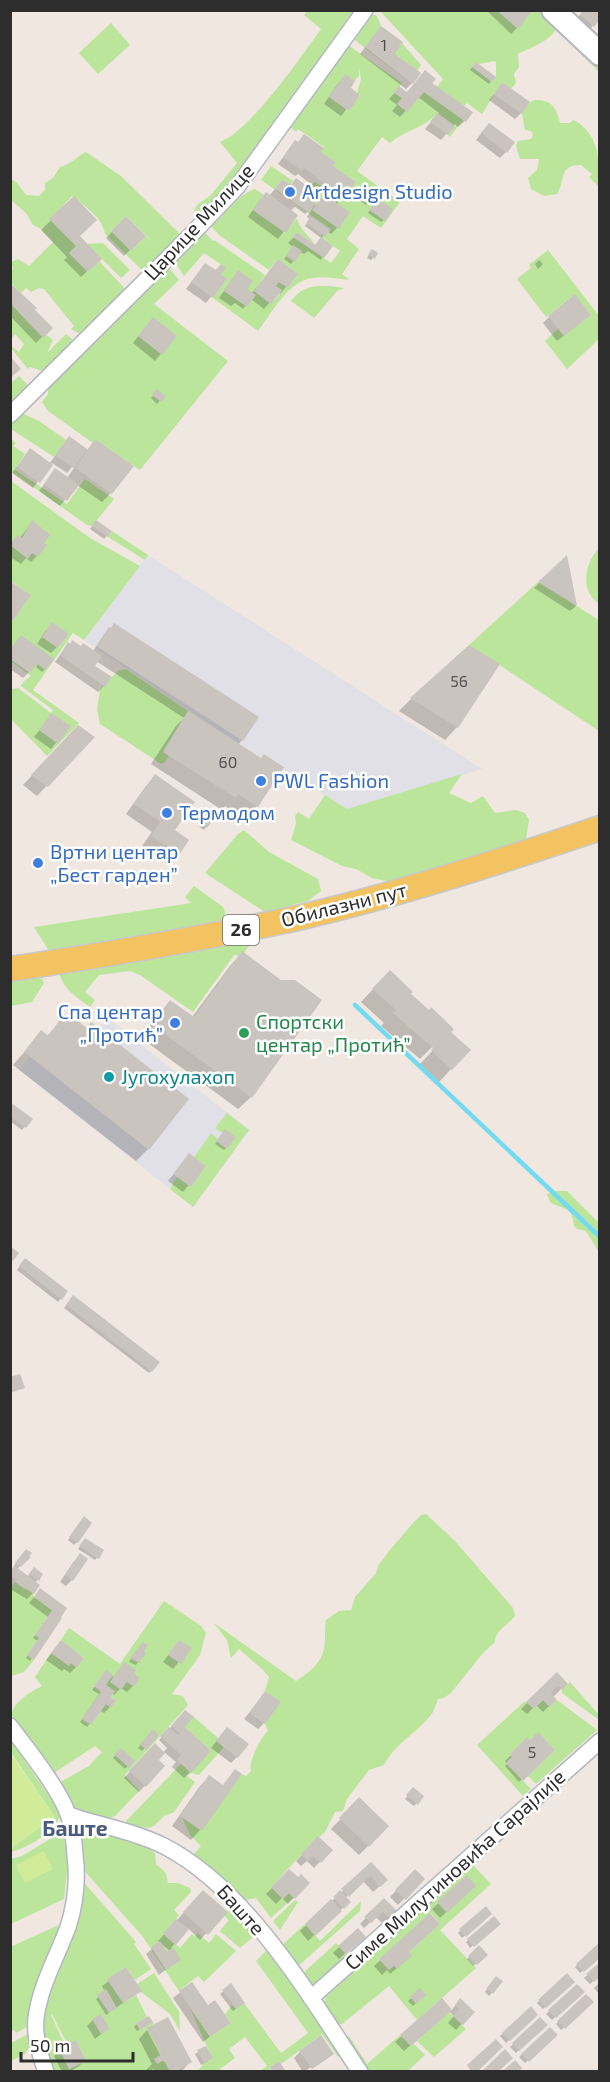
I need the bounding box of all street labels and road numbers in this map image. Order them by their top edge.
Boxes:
street label: Царице Милице [138,158,258,284]
street label: Обилазни пут [278,877,409,932]
road number: 26 [223,915,259,945]
street label: Симе Милутиновића Сарајлије [339,1764,570,1975]
street label: Баште [213,1879,271,1940]

